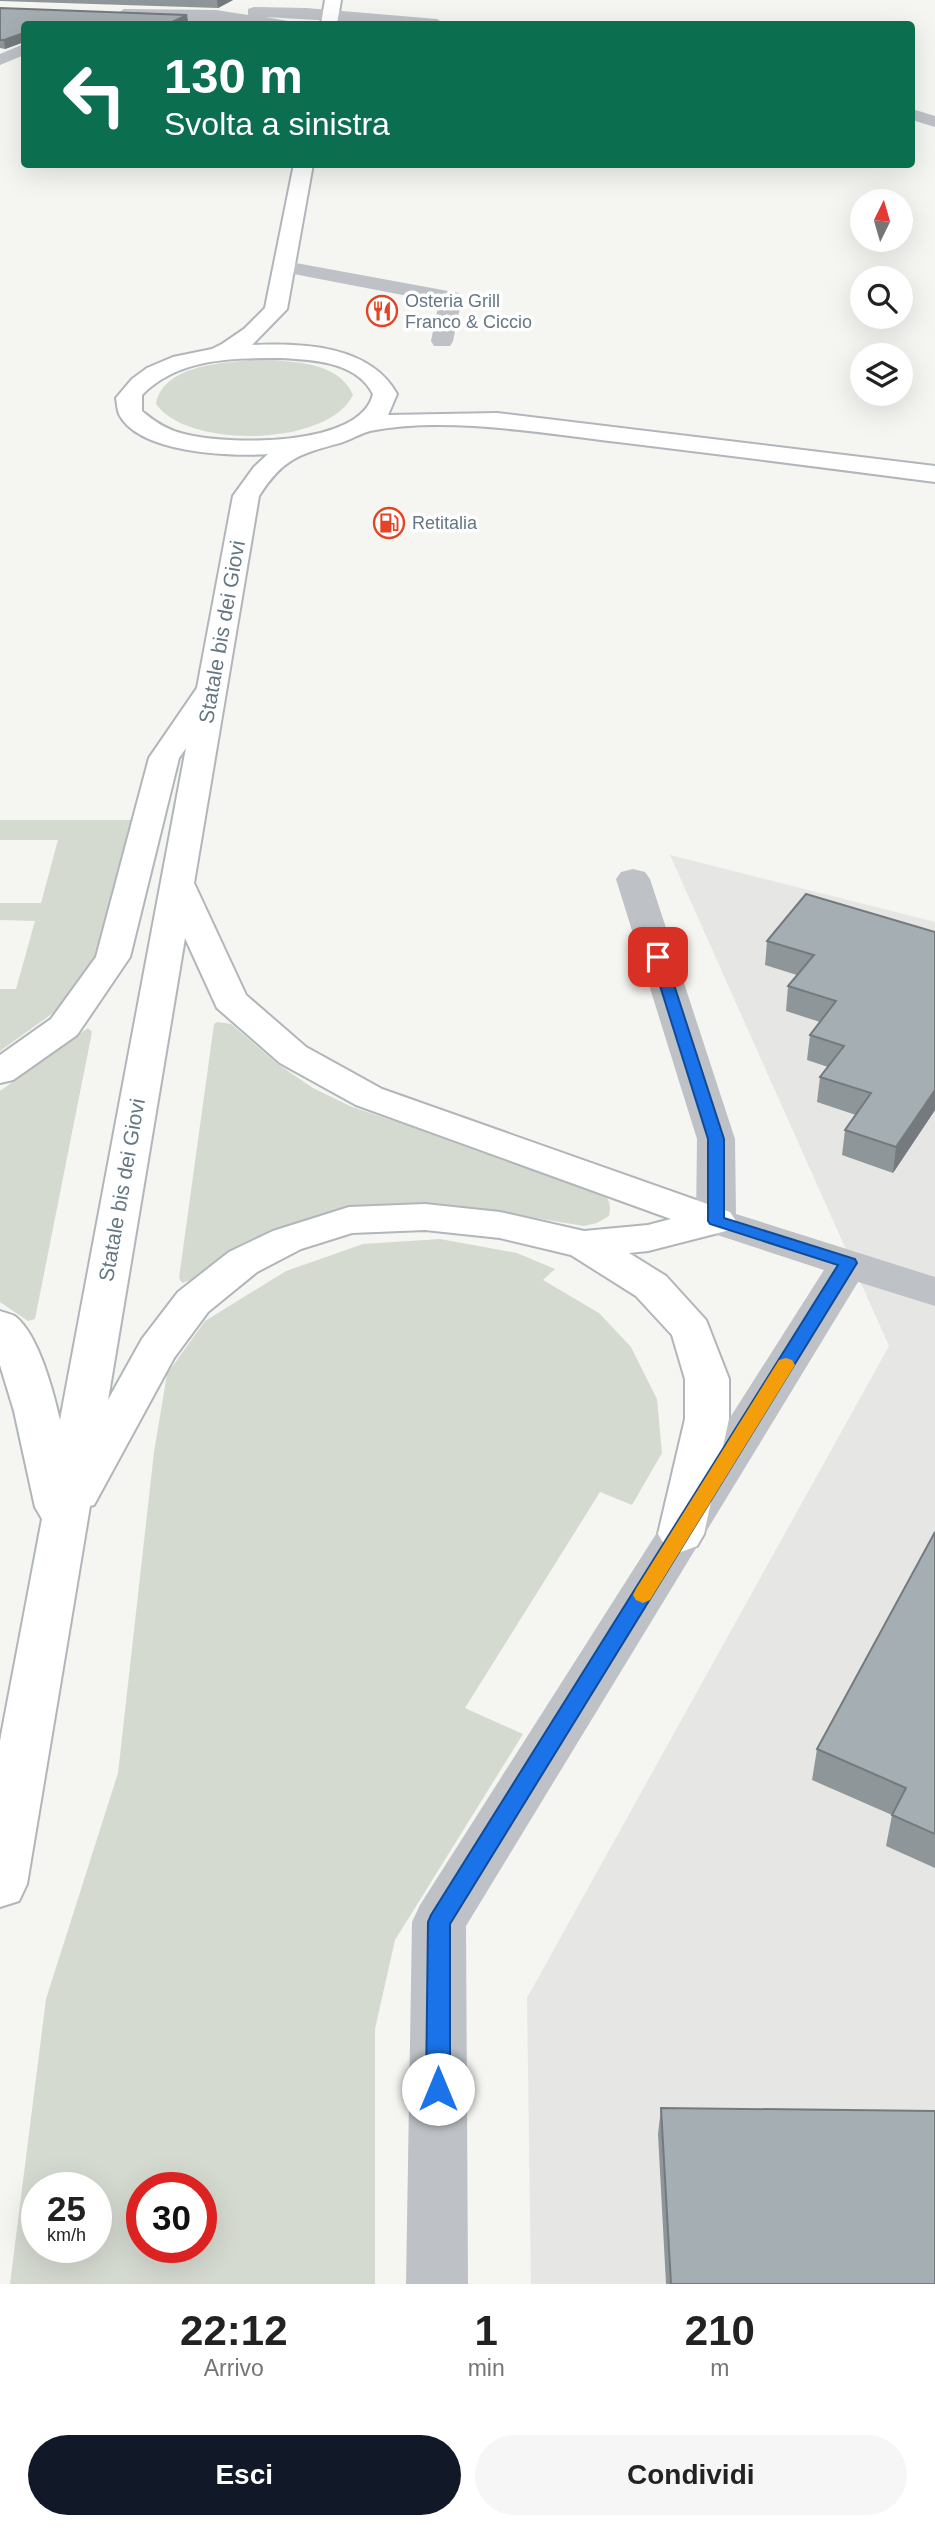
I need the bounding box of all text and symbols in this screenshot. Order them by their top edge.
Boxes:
icon: left [49,49,140,140]
text: 130 m [164,49,303,103]
text: Svolta a sinistra [164,106,390,142]
north arrow [850,189,914,252]
map controls [850,189,913,406]
button: search [850,266,913,329]
place label: Osteria Grill Franco & Ciccio [405,291,532,332]
restaurant icon: Osteria Grill Franco & Ciccio [365,294,399,328]
button: layers [850,343,913,406]
fuel station icon: Retitalia [372,506,406,540]
place label: Retitalia [412,513,478,533]
street label: Statale bis dei Giovi [194,539,249,725]
pin [628,927,688,987]
icon: arrive [639,938,677,976]
street label: Statale bis dei Giovi [94,1097,149,1283]
position arrow [401,2052,475,2126]
speed limit sign: 30 [126,2172,217,2263]
text: 25 [47,2189,86,2228]
text: km/h [47,2225,86,2245]
text: 22:12 [180,2307,288,2354]
text: 1 [474,2307,498,2354]
text: 210 [685,2307,755,2354]
text: Arrivo [204,2355,264,2381]
text: min [468,2355,505,2381]
text: m [710,2355,729,2381]
button: Esci [28,2435,461,2515]
button: Condividi [475,2435,907,2515]

